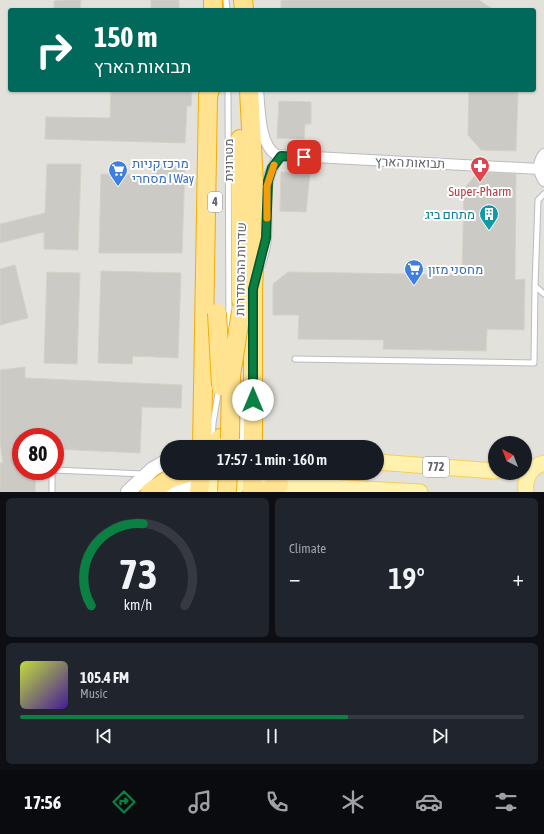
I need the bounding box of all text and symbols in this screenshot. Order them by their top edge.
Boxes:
text: 150 m [94,21,157,53]
icon: right [28,24,80,76]
text: תבואות הארץ [94,56,191,77]
street label: מטרונית [221,138,236,182]
pin [287,140,321,174]
icon: arrive [293,146,315,168]
street label: תבואות הארץ [375,154,445,171]
pharmacy icon: Super-Pharm [469,155,491,183]
place label: מרכז קניות מסחרי I Way [132,156,195,186]
supermarket icon: מרכז קניות מסחרי I Way [107,159,129,187]
place label: Super-Pharm [449,184,511,199]
road number: 4 [208,192,222,212]
building icon: מתחם ביג [478,203,500,231]
place label: מתחם ביג [425,207,475,222]
street label: שדרות ההסתדרות [232,222,249,316]
supermarket icon: מחסני מזון [403,258,425,286]
place label: מחסני מזון [428,262,483,277]
position arrow [232,379,274,421]
speed limit sign: 80 [12,428,64,480]
north arrow [488,436,532,480]
map controls [488,436,532,480]
text: 17:57 · 1 min · 160 m [217,451,327,468]
road number: 772 [423,457,449,477]
text: Climate [289,541,326,556]
text: 73 [118,549,157,597]
text: 19° [388,561,425,595]
text: − [289,565,300,591]
text: + [513,565,524,591]
text: km/h [123,596,152,612]
text: 105.4 FM [80,669,129,686]
text: Music [80,686,107,701]
icon: previous [93,725,115,747]
icon: pause [261,725,283,747]
icon: next [429,725,451,747]
icon: directions [110,788,138,816]
icon: music [186,788,214,816]
icon: phone [263,788,291,816]
icon: climate [339,788,367,816]
icon: car [415,788,443,816]
icon: filters [492,788,520,816]
text: 17:56 [24,792,61,813]

